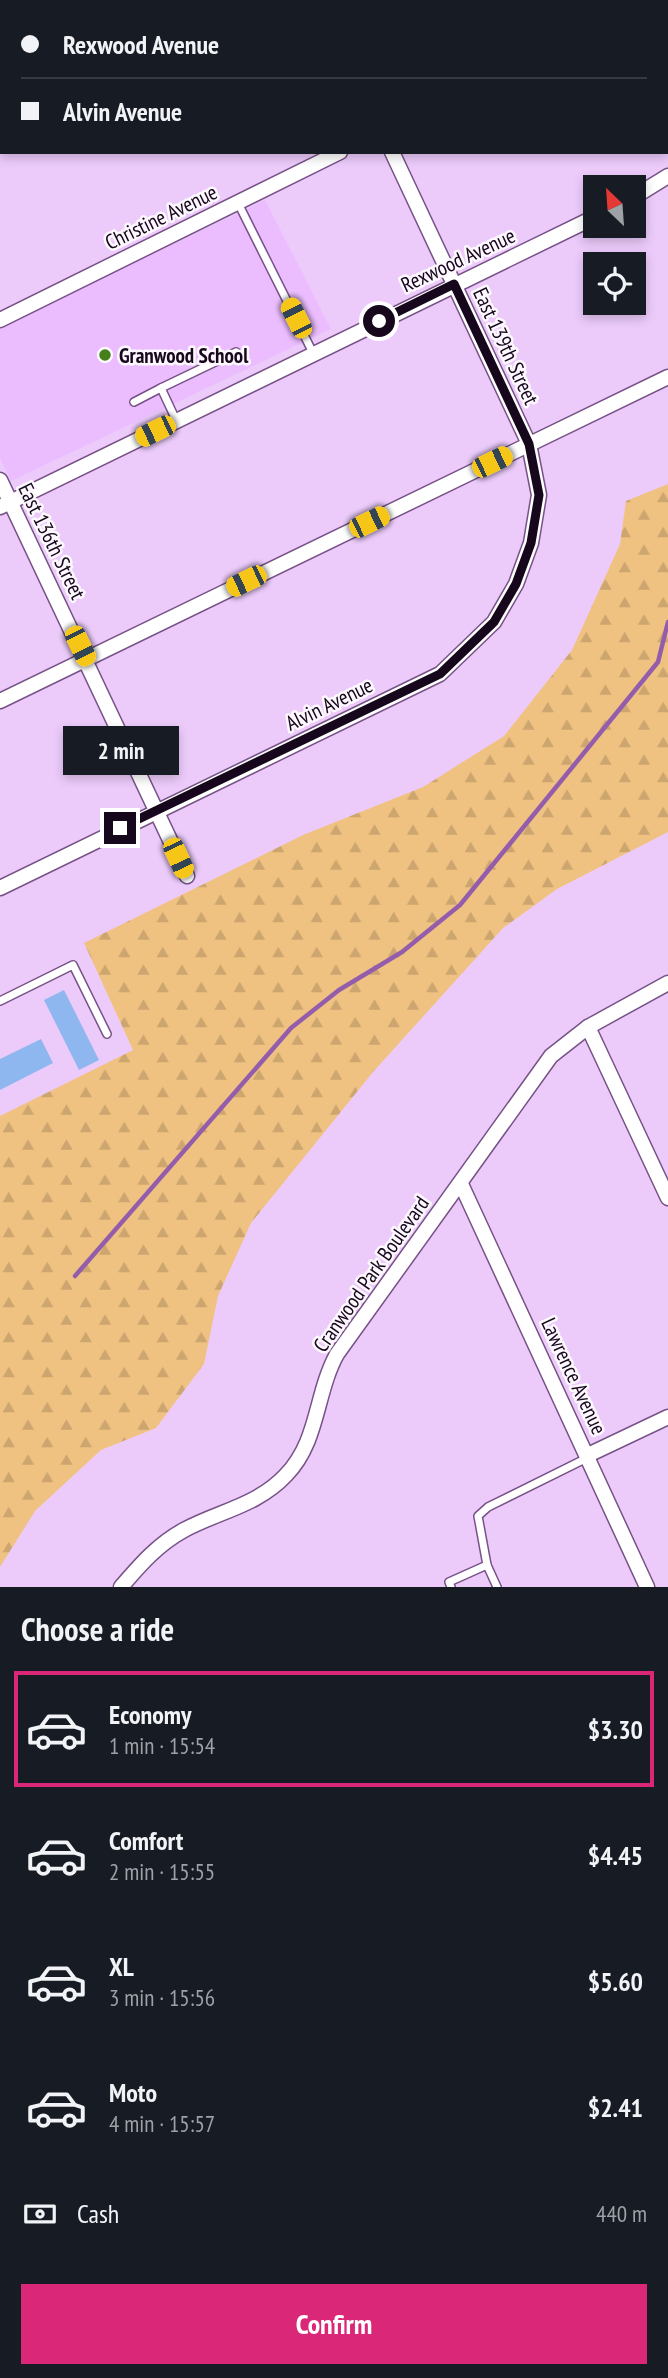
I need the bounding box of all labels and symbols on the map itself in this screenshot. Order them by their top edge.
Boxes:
north arrow [583,175,646,238]
street label: Christine Avenue [100,178,222,256]
street label: Rexwood Avenue [397,222,519,298]
street label: East 139th Street [467,283,545,409]
car [278,295,315,341]
route start [363,305,395,337]
place label: Granwood School [119,342,249,369]
marker: Granwood School [97,347,113,363]
car [132,412,179,450]
car [469,443,516,481]
street label: East 136th Street [12,478,92,604]
car [346,503,393,541]
car [223,562,270,600]
car [62,623,99,669]
street label: Alvin Avenue [281,671,377,737]
callout: 2 min [62,726,178,776]
route end [104,812,136,844]
car [160,835,197,881]
street label: Cranwood Park Boulevard [307,1191,435,1357]
street label: Lawrence Avenue [535,1313,613,1439]

